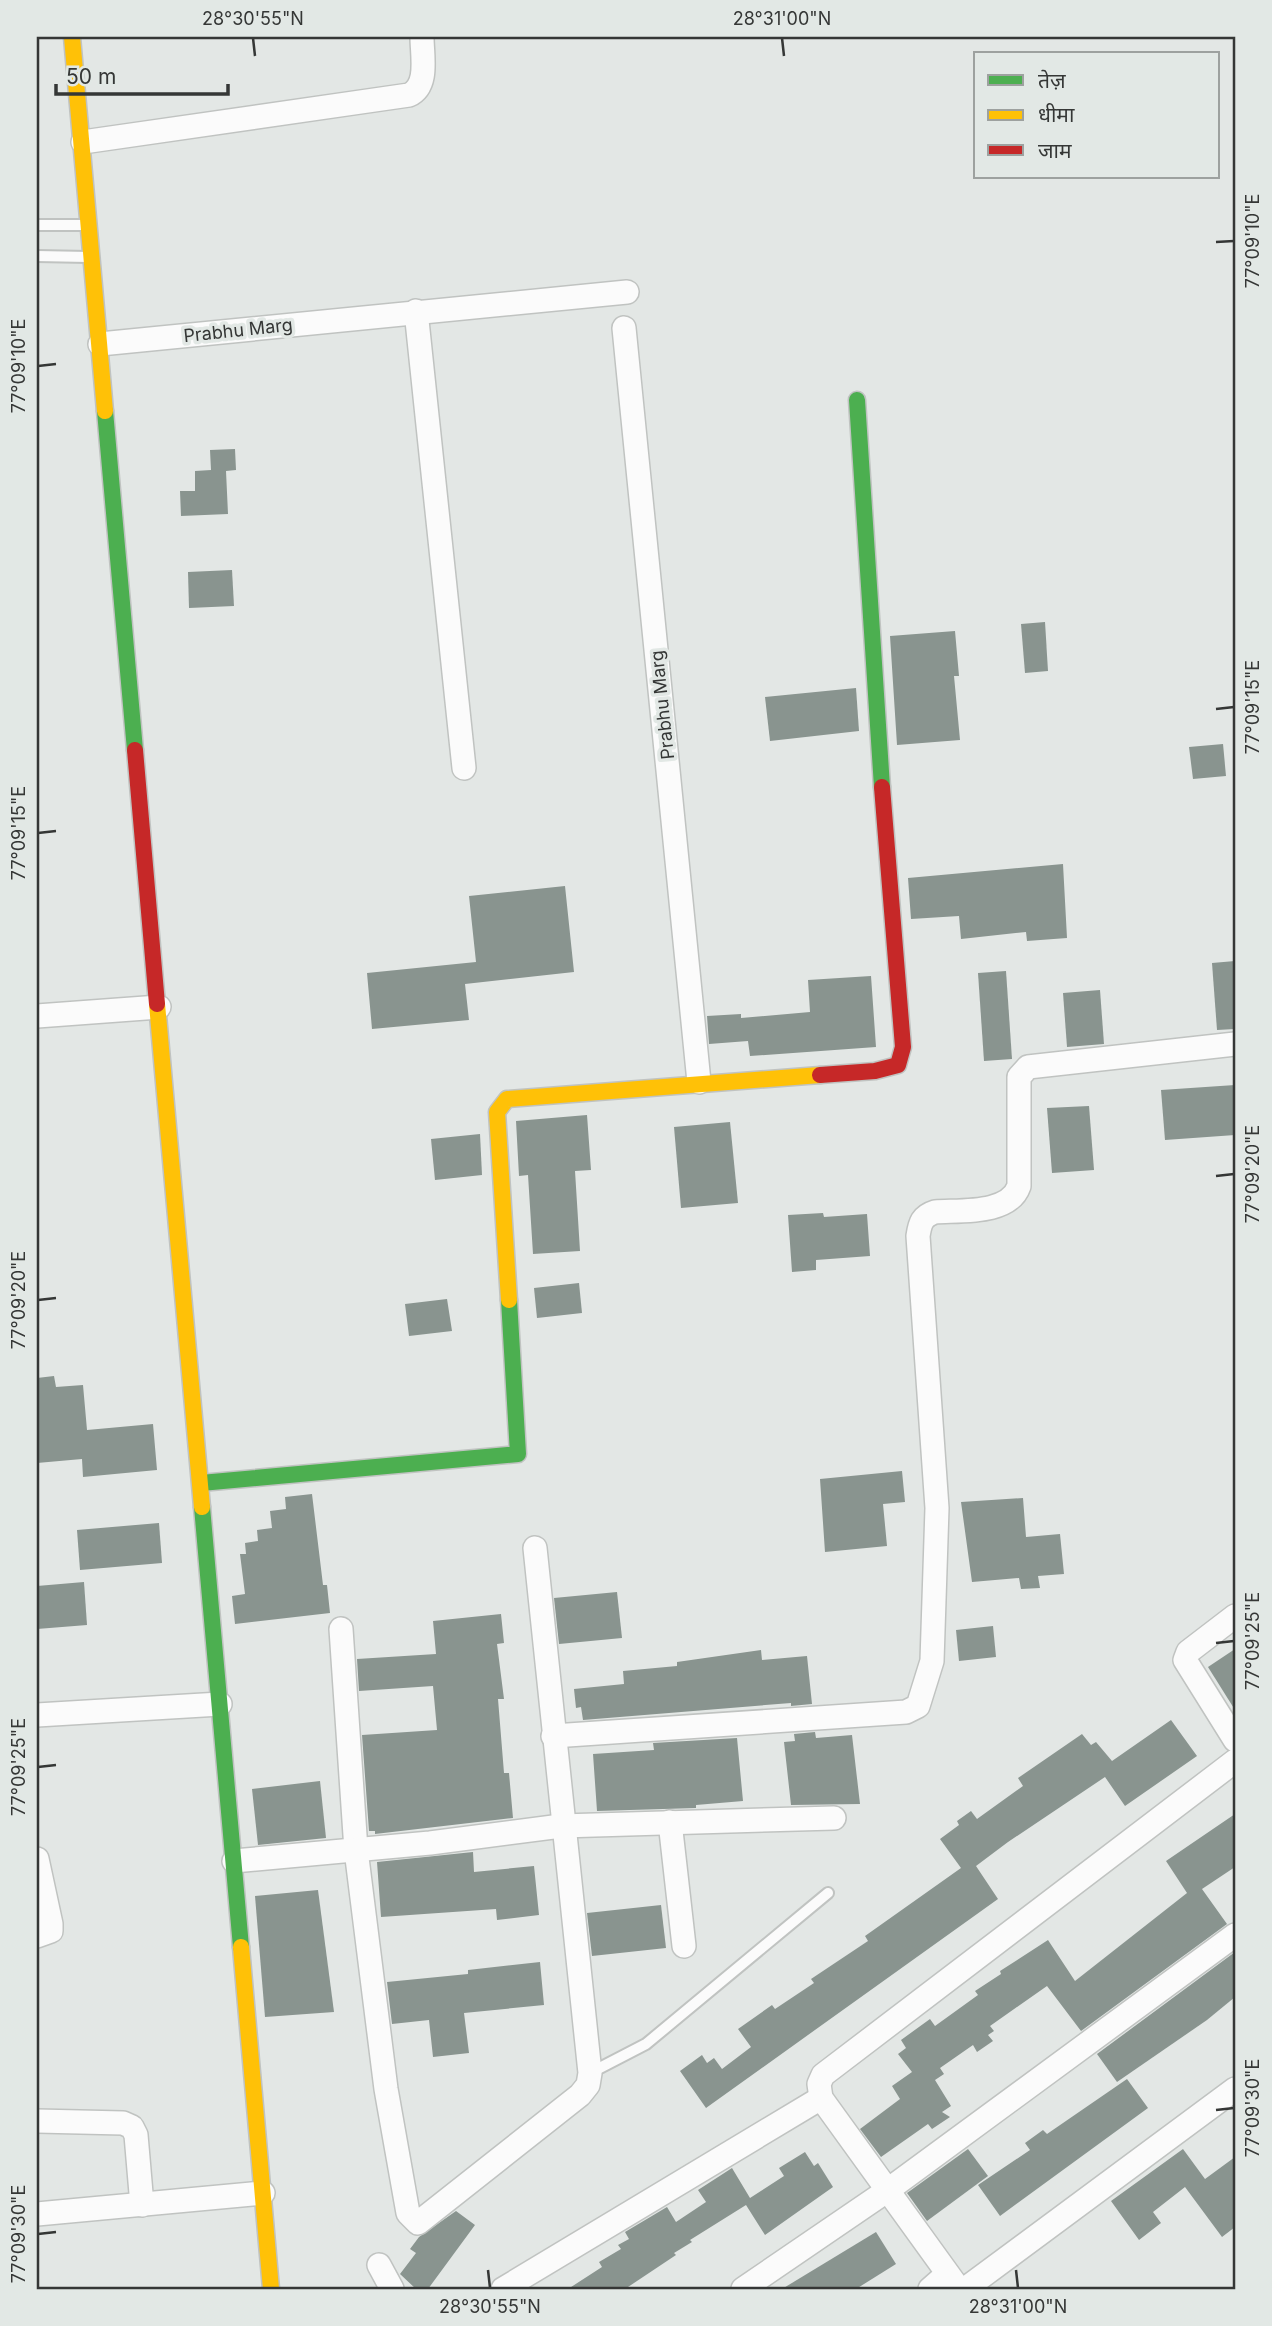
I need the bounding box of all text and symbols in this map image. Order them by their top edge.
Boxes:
text: 28°30'55"N [202,8,304,29]
text: 28°31'00"N [733,8,831,29]
scale bar [56,52,228,96]
legend [974,52,1220,178]
text: 50 m [66,64,116,89]
text: तेज़ [1038,68,1066,93]
text: धीमा [1038,102,1075,127]
text: जाम [1038,138,1072,163]
text: 77°09'10"E [1242,194,1263,288]
street label: Prabhu Marg [182,314,294,346]
text: 77°09'10"E [8,319,29,413]
street label: Prabhu Marg [646,649,678,761]
text: 77°09'15"E [1242,660,1263,754]
text: 77°09'15"E [8,786,29,880]
text: 77°09'20"E [1242,1125,1263,1223]
text: 77°09'20"E [8,1251,29,1349]
text: 77°09'25"E [1242,1592,1263,1690]
text: 77°09'25"E [8,1718,29,1816]
text: 77°09'30"E [1242,2059,1263,2157]
text: 77°09'30"E [8,2185,29,2283]
text: 28°30'55"N [439,2296,541,2317]
text: 28°31'00"N [969,2296,1067,2317]

